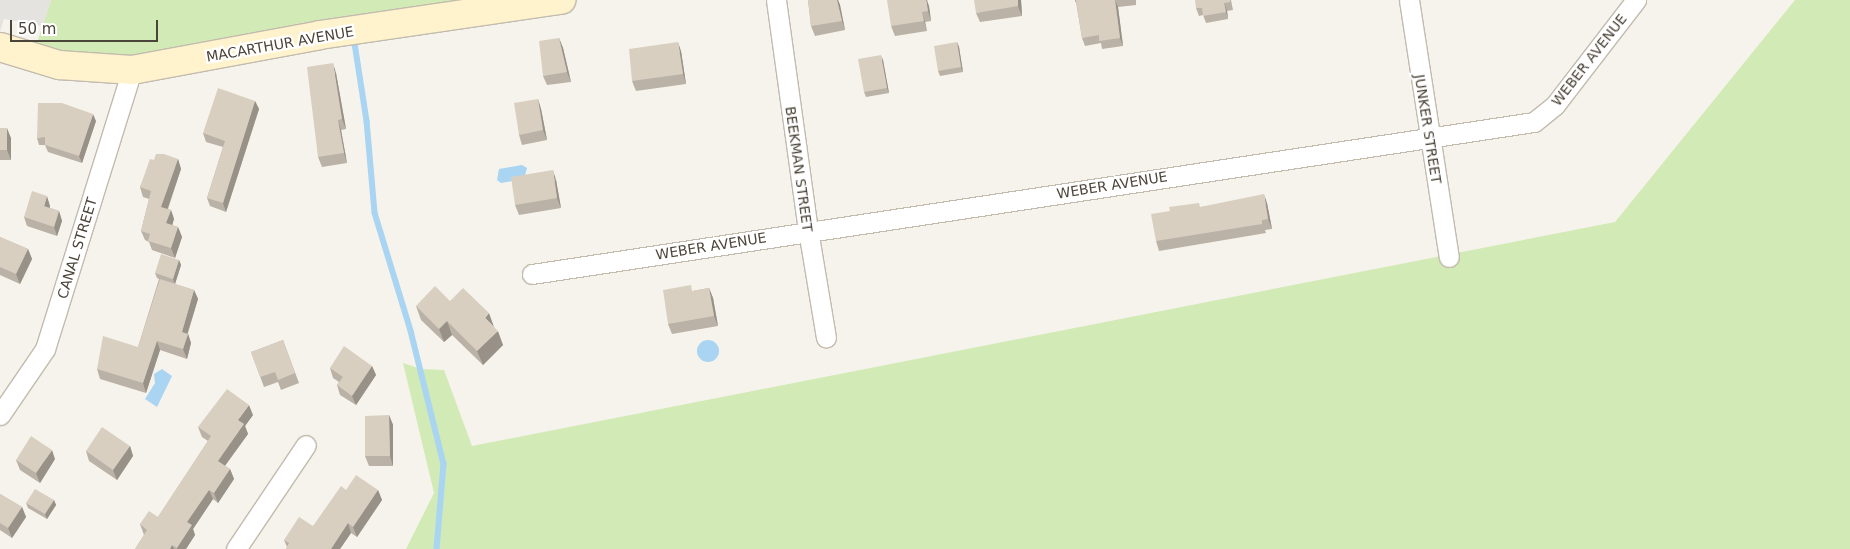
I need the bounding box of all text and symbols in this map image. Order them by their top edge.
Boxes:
scale bar [12,10,160,42]
street label: WEBER AVENUE [1548,11,1630,109]
text: 50 m [18,20,56,38]
street label: MACARTHUR AVENUE [205,23,355,65]
street label: JUNKER STREET [1411,73,1445,185]
street label: BEEKMAN STREET [782,105,816,233]
street label: WEBER AVENUE [1055,168,1169,202]
street label: CANAL STREET [54,195,100,301]
street label: WEBER AVENUE [654,229,768,263]

